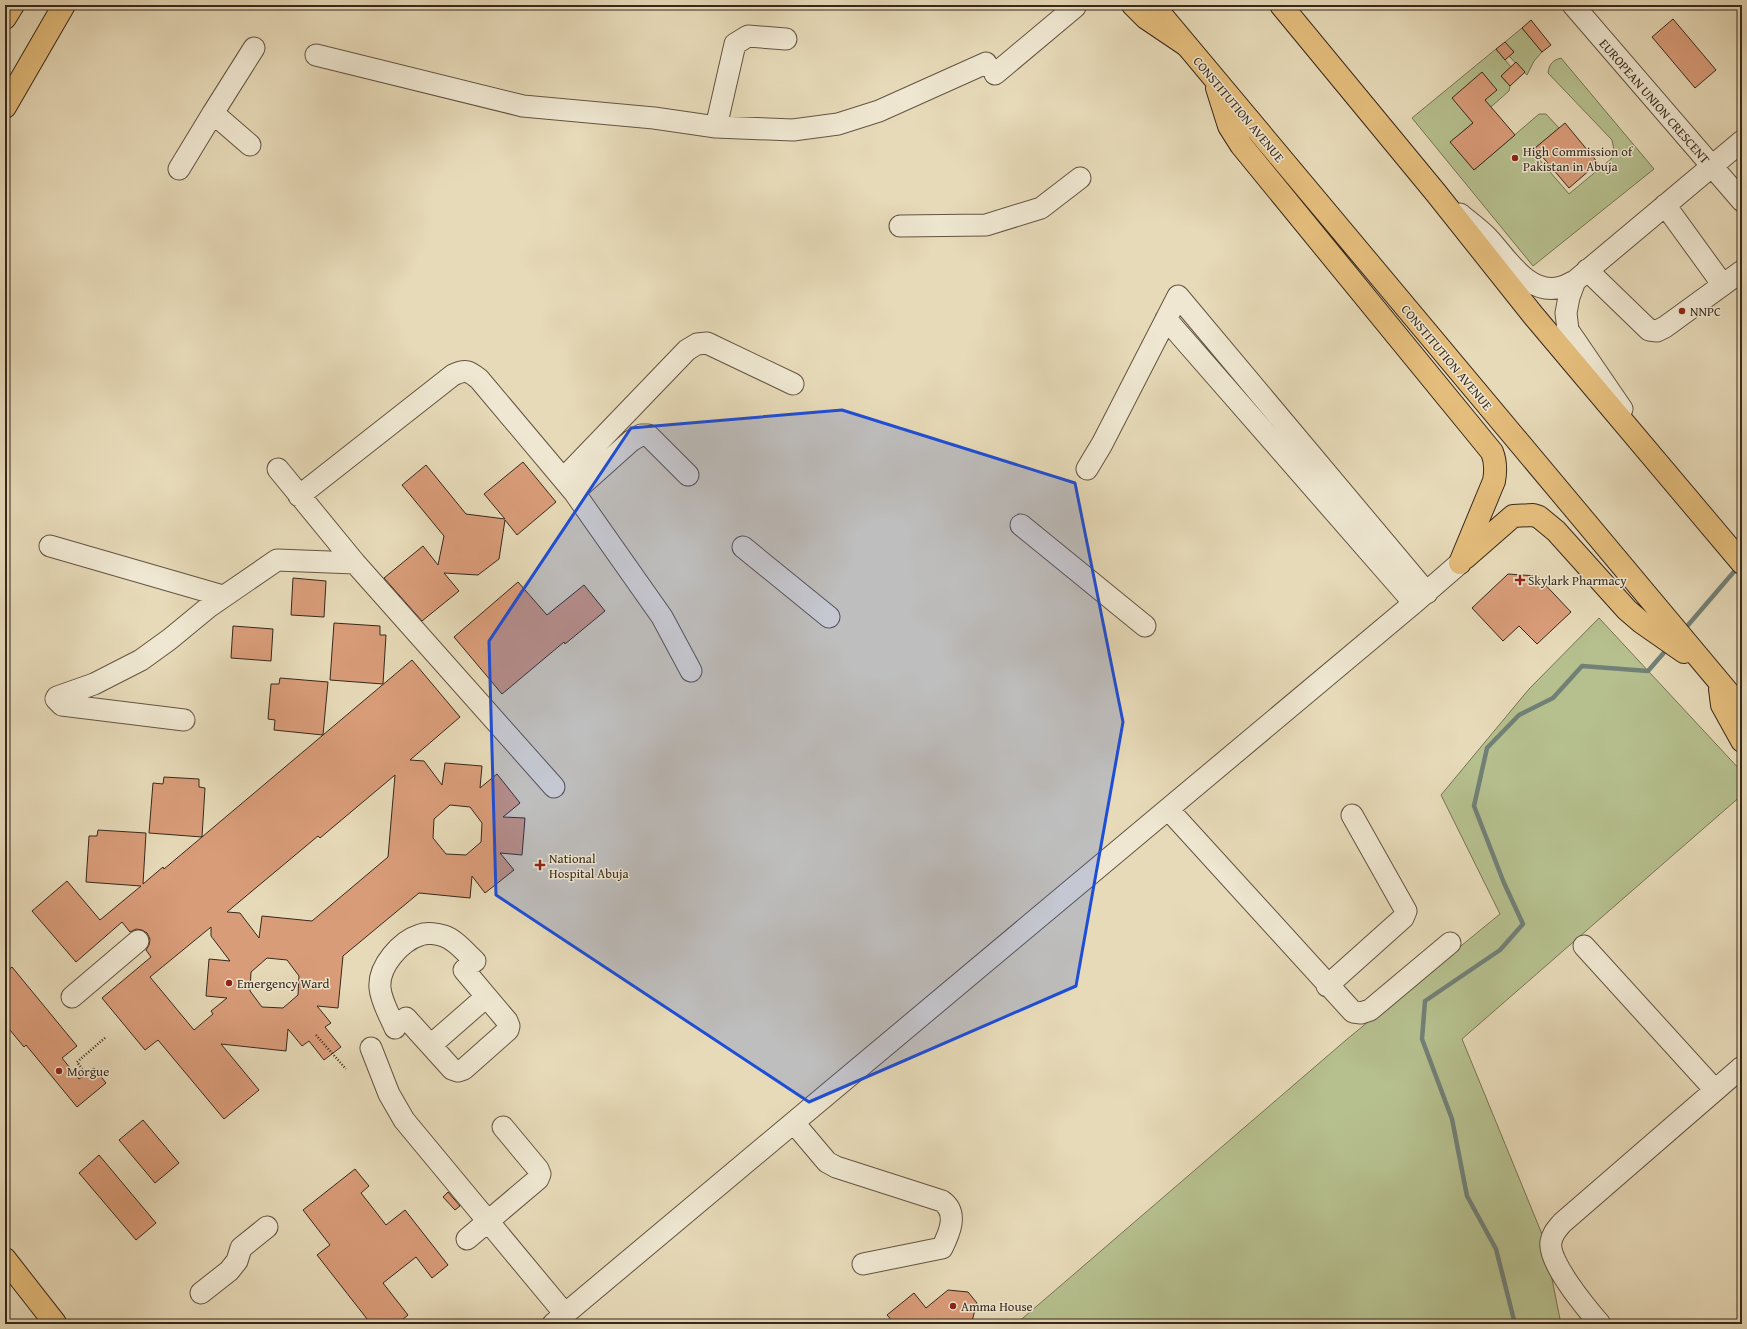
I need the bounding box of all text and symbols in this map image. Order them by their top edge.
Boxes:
street label: EUROPEAN UNION CRESCENT [1595,35,1715,169]
street label: CONSTITUTION AVENUE [1189,52,1289,167]
place label: High Commission of Pakistan in Abuja [1523,142,1634,176]
marker: High Commission of Pakistan in Abuja [1510,153,1520,163]
street label: CONSTITUTION AVENUE [1397,300,1497,415]
place label: NNPC [1690,302,1721,321]
marker: NNPC [1677,306,1687,316]
place label: Skylark Pharmacy [1528,571,1627,590]
marker: Skylark Pharmacy [1515,575,1525,585]
place label: National Hospital Abuja [549,849,629,883]
marker: National Hospital Abuja [534,859,546,871]
place label: Emergency Ward [237,974,330,993]
marker: Emergency Ward [224,978,234,988]
place label: Morgue [67,1062,109,1081]
marker: Morgue [54,1066,64,1076]
place label: Amma House [961,1297,1033,1316]
marker: Amma House [948,1301,958,1311]

